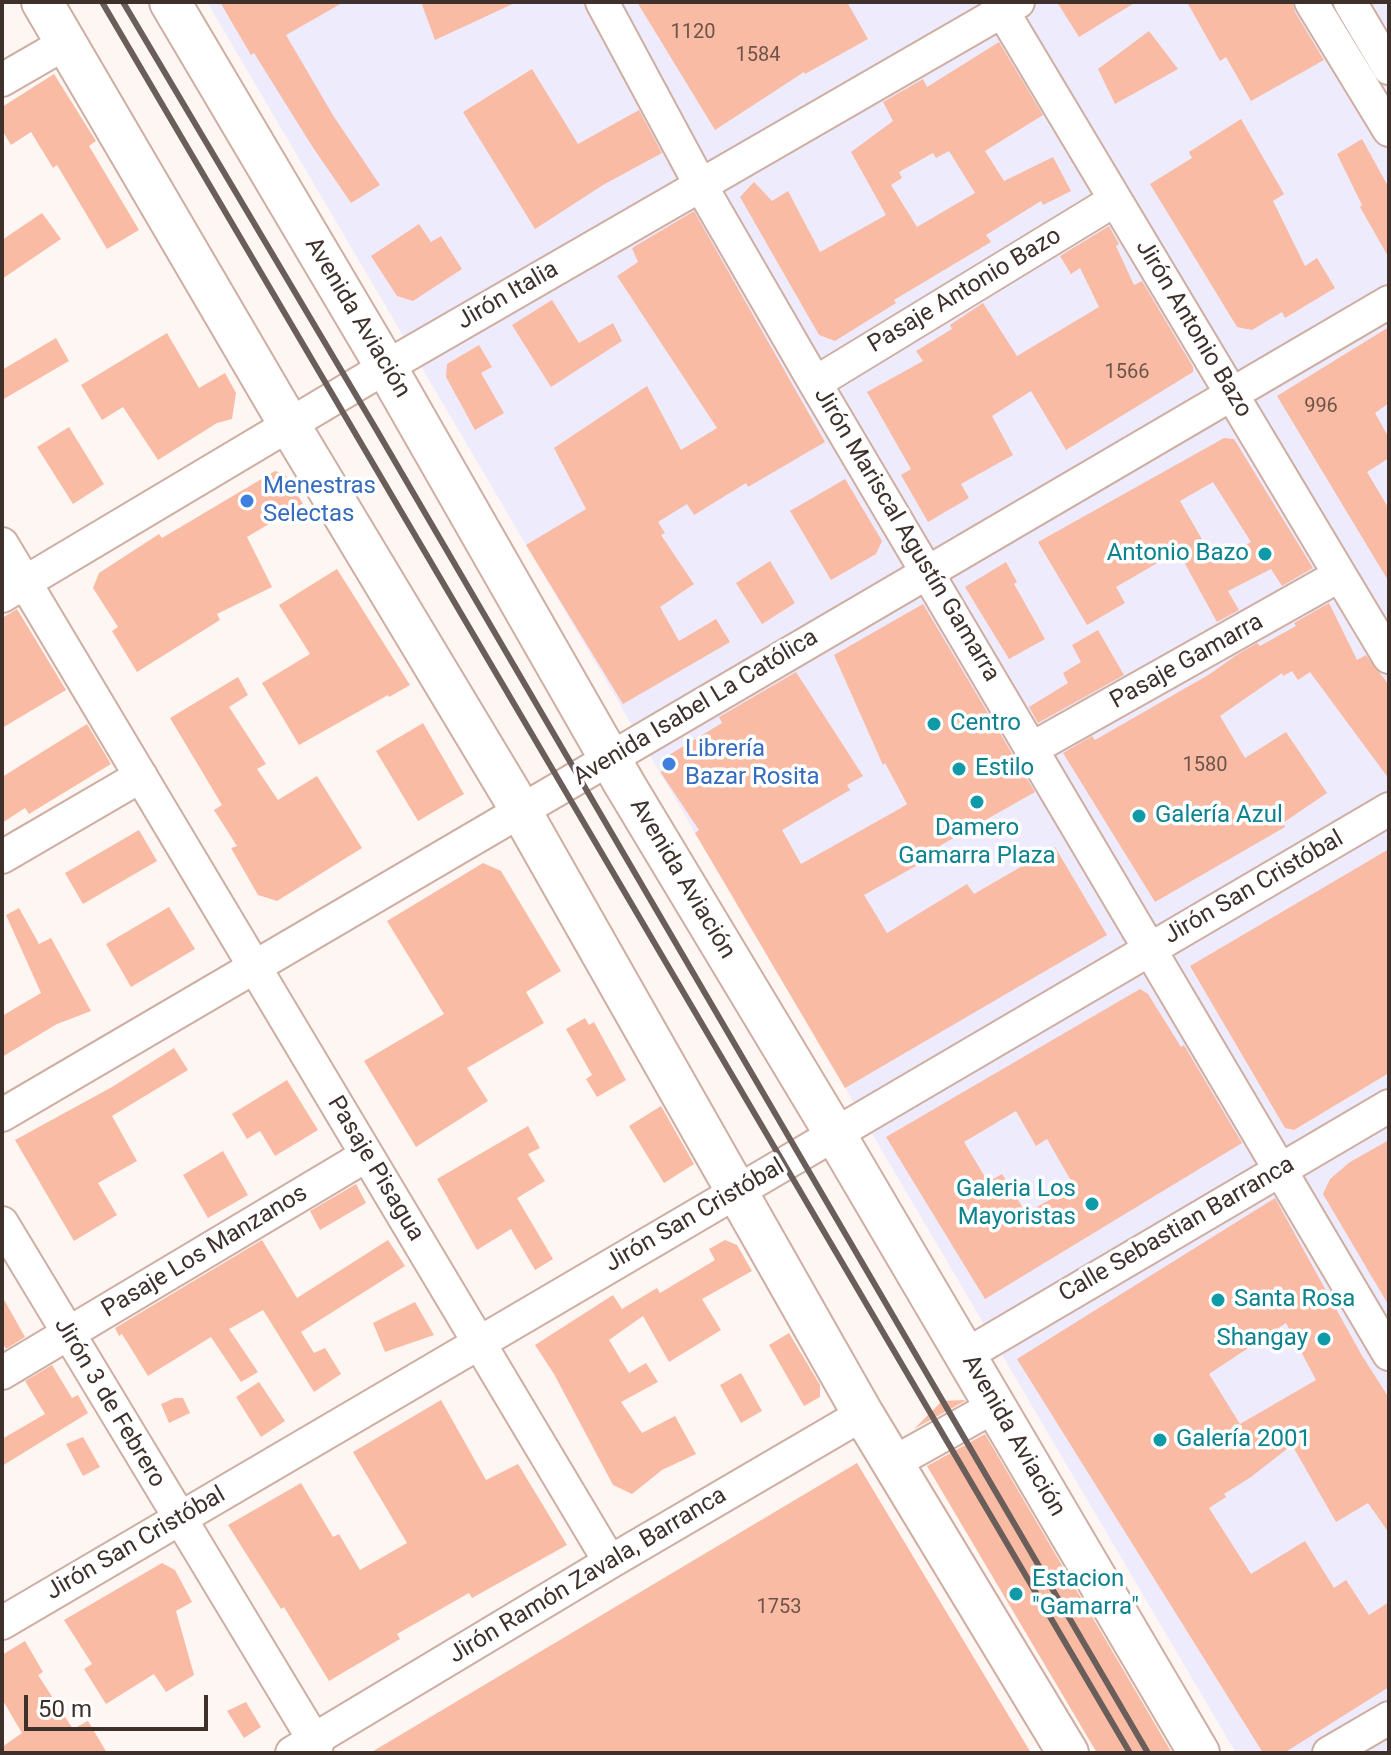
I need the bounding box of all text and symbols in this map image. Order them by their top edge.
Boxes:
house number: 1120 [671,21,715,45]
house number: 1584 [736,44,780,68]
street label: Pasaje Antonio Bazo [863,222,1067,360]
street label: Avenida Aviación [298,233,416,403]
street label: Jirón Antonio Bazo [1129,235,1257,423]
street label: Jirón Italia [452,256,564,336]
house number: 1566 [1105,361,1149,385]
street label: Jirón Mariscal Agustín Gamarra [807,383,1005,687]
house number: 996 [1304,395,1338,419]
place label: Menestras Selectas [263,473,376,529]
marker: Menestras Selectas [238,492,256,510]
place label: Antonio Bazo [1107,540,1249,568]
marker: Antonio Bazo [1256,545,1274,563]
street label: Pasaje Gamarra [1106,608,1268,716]
street label: Avenida Isabel La Católica [569,624,823,792]
place label: Centro [950,710,1021,738]
marker: Centro [925,715,943,733]
place label: Librería Bazar Rosita [685,736,820,792]
house number: 1580 [1183,754,1227,778]
marker: Librería Bazar Rosita [660,755,678,773]
place label: Estilo [975,755,1034,783]
marker: Estilo [950,760,968,778]
marker: Damero Gamarra Plaza [968,793,986,811]
street label: Avenida Aviación [623,794,741,964]
place label: Galería Azul [1155,802,1283,830]
marker: Galería Azul [1130,807,1148,825]
place label: Damero Gamarra Plaza [898,815,1056,871]
street label: Jirón San Cristóbal [1159,825,1349,951]
street label: Pasaje Pisagua [320,1091,430,1247]
street label: Calle Sebastian Barranca [1054,1151,1300,1309]
street label: Jirón San Cristóbal [600,1153,790,1279]
place label: Galeria Los Mayoristas [956,1176,1076,1232]
street label: Pasaje Los Manzanos [97,1179,313,1325]
marker: Galeria Los Mayoristas [1083,1195,1101,1213]
place label: Santa Rosa [1234,1286,1355,1314]
marker: Santa Rosa [1209,1291,1227,1309]
street label: Jirón 3 de Febrero [47,1313,171,1493]
place label: Shangay [1217,1325,1308,1353]
marker: Shangay [1315,1330,1333,1348]
street label: Avenida Aviación [955,1350,1071,1522]
place label: Galería 2001 [1176,1426,1311,1454]
marker: Galería 2001 [1151,1431,1169,1449]
street label: Jirón San Cristóbal [41,1481,231,1607]
street label: Jirón Ramón Zavala, Barranca [444,1482,732,1670]
place label: Estacion "Gamarra" [1032,1566,1139,1622]
marker: Estacion "Gamarra" [1007,1585,1025,1603]
house number: 1753 [757,1596,801,1620]
scale bar [28,1679,212,1729]
text: 50 m [38,1695,92,1723]

